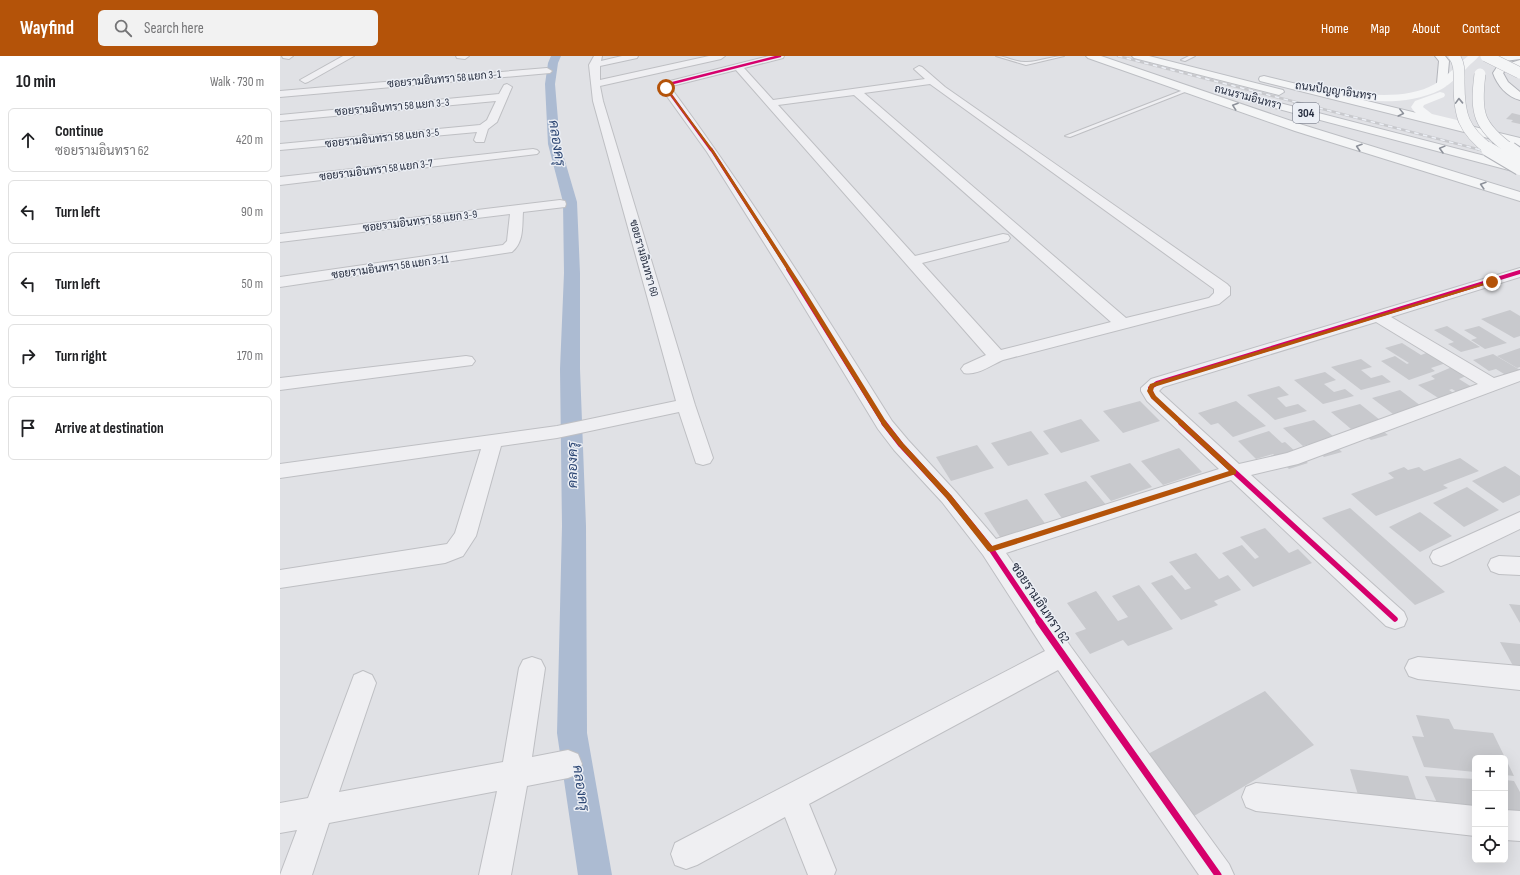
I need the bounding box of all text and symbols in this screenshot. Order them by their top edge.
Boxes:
search box [98,10,378,46]
text: Wayfind [20,17,74,40]
icon: search [112,17,134,39]
text: Search here [144,19,204,38]
text: Home [1321,20,1349,37]
text: Map [1371,20,1390,37]
text: About [1412,20,1440,37]
text: Contact [1462,20,1500,37]
street label: ซอยรามอินทรา 58 แยก 3-1 [387,68,502,90]
text: 10 min [16,72,56,92]
text: Walk · 730 m [210,74,264,90]
route start [657,79,675,97]
street label: ถนนปัญญาอินทรา [1294,79,1378,103]
street label: ถนนรามอินทรา [1213,82,1283,112]
street label: ซอยรามอินทรา 58 แยก 3-3 [334,95,450,118]
one-way arrow [1455,98,1464,104]
one-way arrow [1232,103,1239,111]
road number: 304 [1293,103,1319,123]
one-way arrow [1397,108,1404,117]
water label: คลองครุ [544,119,569,169]
text: Continue [55,122,104,141]
street label: ซอยรามอินทรา 58 แยก 3-5 [324,126,440,150]
icon: ahead [17,129,39,151]
text: 420 m [236,132,263,148]
text: ซอยรามอินทรา 62 [55,143,149,159]
one-way arrow [1355,143,1362,152]
one-way arrow [1438,145,1445,153]
street label: ซอยรามอินทรา 58 แยก 3-7 [318,157,434,183]
one-way arrow [1479,181,1486,190]
icon: left [17,201,39,223]
text: Turn left [55,203,100,222]
text: 90 m [241,204,263,220]
street label: ซอยรามอินทรา 58 แยก 3-9 [362,208,478,234]
street label: ซอยรามอินทรา 60 [627,218,661,298]
street label: ซอยรามอินทรา 58 แยก 3-11 [331,252,450,282]
icon: left [17,273,39,295]
route end [1483,273,1501,291]
text: Turn left [55,275,100,294]
text: 50 m [242,276,263,292]
icon: right [17,345,39,367]
text: Turn right [55,347,107,366]
text: 170 m [237,348,263,364]
icon: arrive [17,417,39,439]
text: Arrive at destination [55,419,164,438]
water label: คลองครุ [564,441,582,488]
street label: ซอยรามอินทรา 62 [1007,559,1074,646]
map controls [1472,755,1508,863]
button: + [1472,755,1508,791]
water label: คลองครุ [568,764,593,814]
button: − [1472,791,1508,827]
button: locate [1472,827,1508,863]

